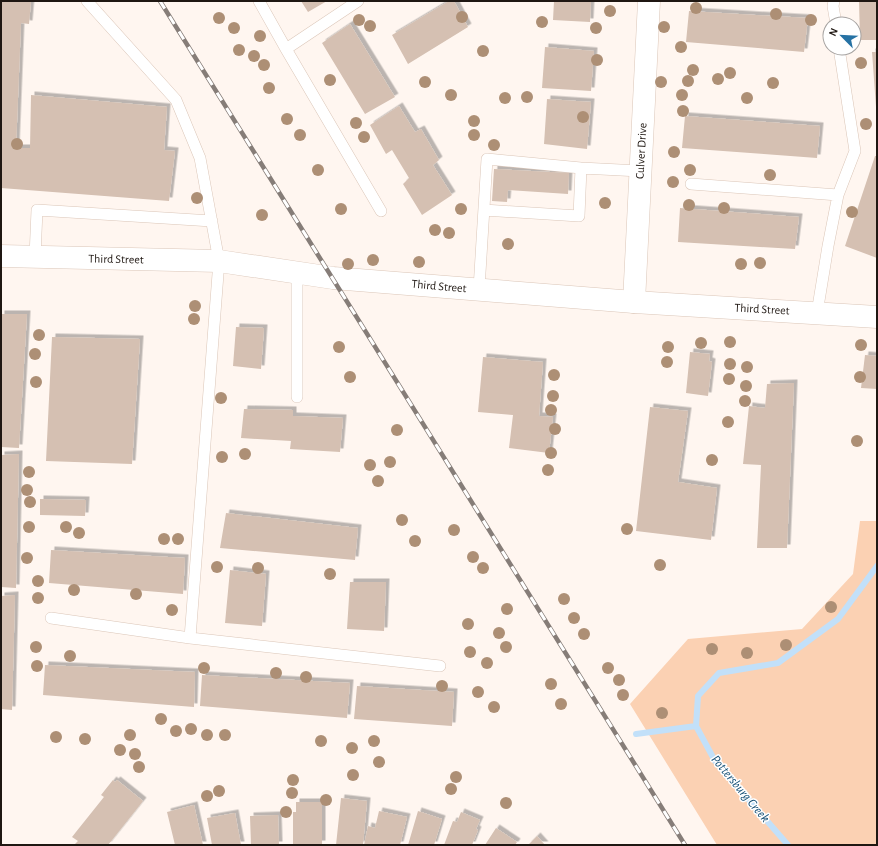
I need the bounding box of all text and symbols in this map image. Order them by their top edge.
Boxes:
north arrow [822,16,862,56]
text: N [827,26,840,38]
street label: Culver Drive [634,123,648,179]
street label: Third Street [88,253,144,265]
street label: Third Street [411,278,467,294]
street label: Third Street [734,302,790,316]
water label: Pottersburg Creek [708,753,772,825]

